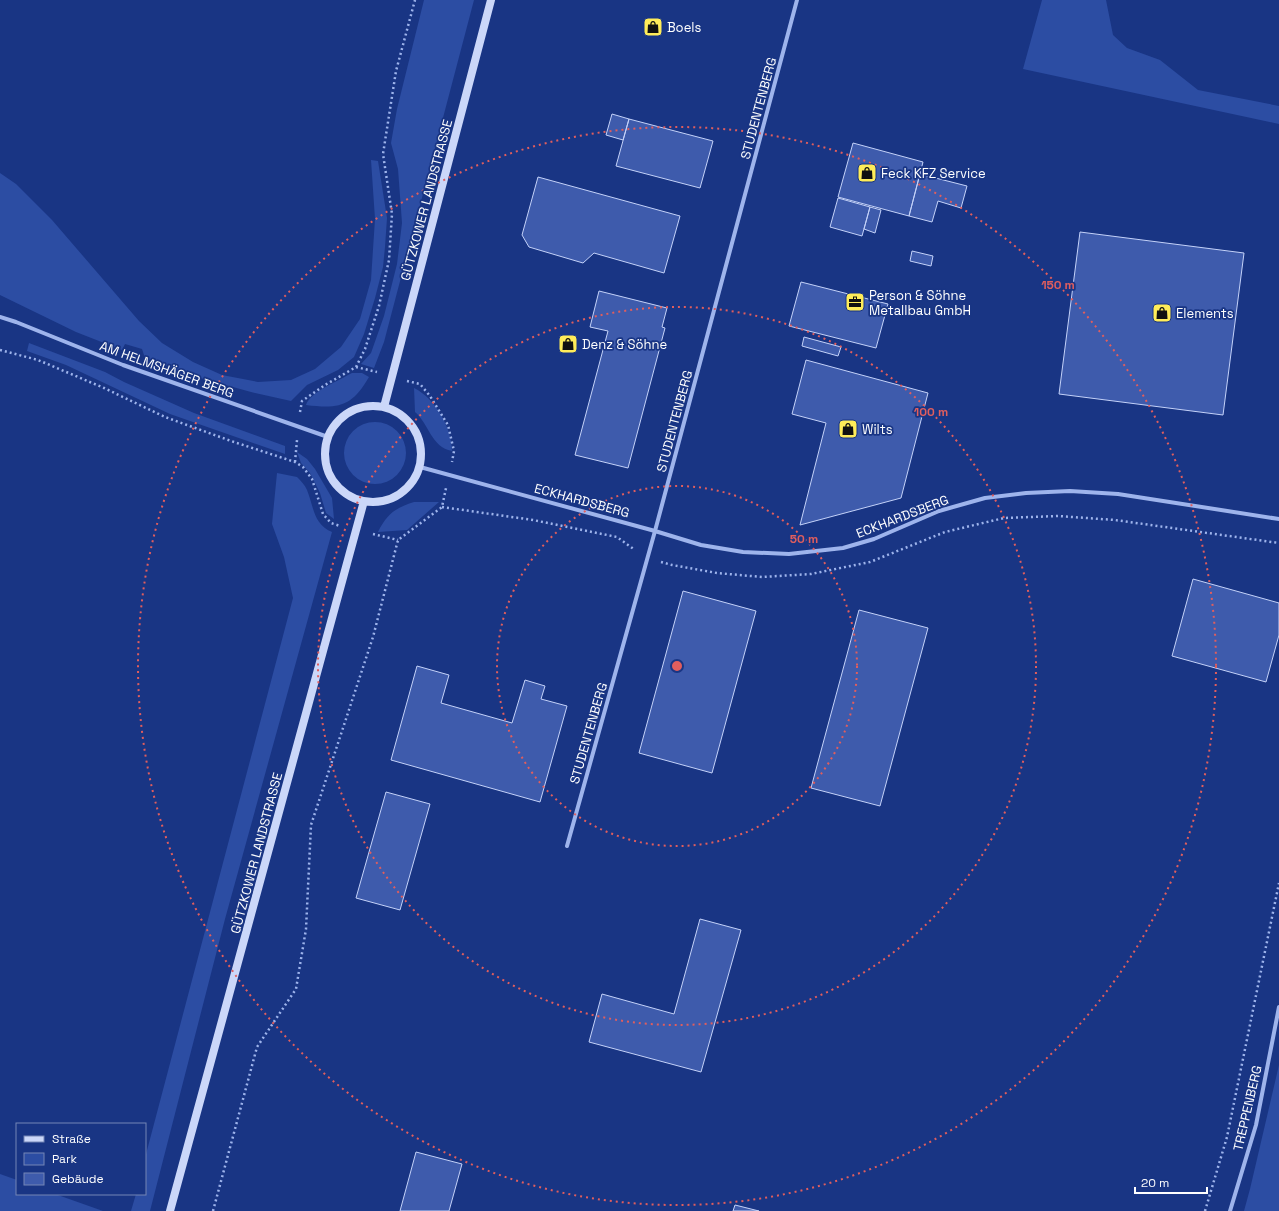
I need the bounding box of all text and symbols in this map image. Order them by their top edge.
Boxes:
shop icon: Boels [642,16,664,38]
place label: Boels [667,19,702,36]
street label: STUDENTENBERG [737,55,780,161]
street label: GÜTZKOWER LANDSTRASSE [397,118,456,283]
shop icon: Feck KFZ Service [856,162,878,184]
place label: Feck KFZ Service [881,165,986,182]
text: 150 m [1041,277,1075,293]
place label: Person & Söhne Metallbau GmbH [869,287,971,319]
office icon: Person & Söhne Metallbau GmbH [844,291,866,313]
shop icon: Elements [1151,302,1173,324]
place label: Elements [1176,305,1234,322]
shop icon: Denz & Söhne [557,333,579,355]
place label: Denz & Söhne [582,336,667,353]
street label: AM HELMSHÄGER BERG [97,337,236,402]
street label: STUDENTENBERG [653,368,696,474]
text: 100 m [914,404,948,420]
shop icon: Wilts [837,418,859,440]
place label: Wilts [862,421,893,438]
street label: ECKHARDSBERG [532,480,631,521]
street label: ECKHARDSBERG [854,491,951,542]
text: 50 m [790,531,818,547]
centre of rings [670,659,684,673]
street label: STUDENTENBERG [566,680,611,786]
street label: GÜTZKOWER LANDSTRASSE [227,771,286,936]
street label: TREPPENBERG [1229,1064,1266,1153]
legend [16,1123,146,1195]
text: Straße [52,1131,91,1147]
text: Park [52,1151,77,1167]
scale bar [1135,1169,1207,1195]
text: Gebäude [52,1171,104,1187]
text: 20 m [1141,1175,1169,1191]

